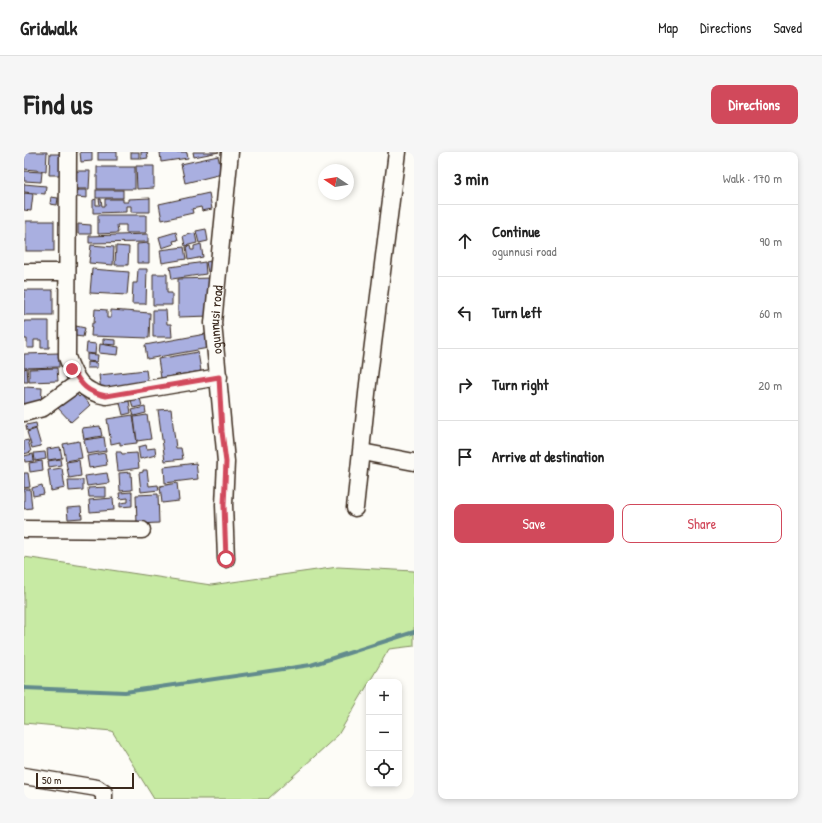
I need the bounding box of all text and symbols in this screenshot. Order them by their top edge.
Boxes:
text: Gridwalk [20,15,77,41]
text: Map [658,18,678,37]
text: Directions [700,18,751,37]
text: Saved [773,18,802,37]
text: Find us [24,85,93,123]
button: Directions [711,85,798,124]
north arrow [318,164,354,200]
text: 3 min [454,167,489,190]
text: Walk · 170 m [723,169,782,187]
text: Continue [492,221,540,242]
icon: ahead [454,230,476,252]
text: 90 m [760,232,782,250]
text: ogunnusi road [492,242,557,260]
street label: ogunnusi road [203,284,226,355]
icon: left [454,302,476,324]
text: Turn left [492,302,542,323]
text: 60 m [759,304,782,322]
route end [63,360,81,378]
icon: right [454,374,476,396]
text: Turn right [492,374,548,395]
text: 20 m [758,376,782,394]
icon: arrive [454,446,476,468]
text: Arrive at destination [492,446,604,467]
button: Save [454,504,614,543]
button: Share [622,504,782,543]
route start [217,550,235,568]
map controls [366,679,402,787]
button: + [366,679,402,715]
button: − [366,715,402,751]
button: locate [366,751,402,787]
scale bar [36,771,134,790]
text: 50 m [42,773,62,787]

